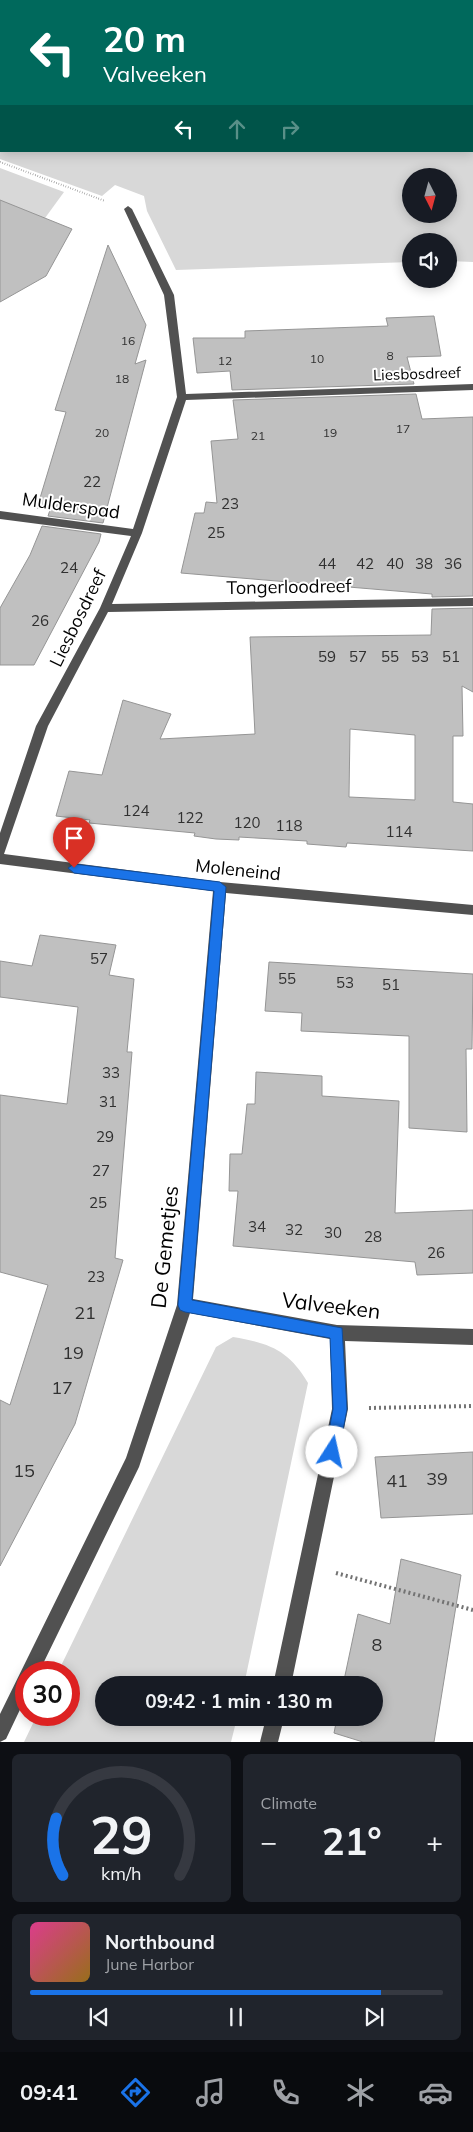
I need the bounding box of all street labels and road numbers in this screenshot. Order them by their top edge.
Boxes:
street label: Liesbosdreef [373,362,462,385]
street label: Mulderspad [21,487,121,524]
street label: Liesbosdreef [44,564,111,670]
street label: Tongerloodreef [226,574,353,599]
street label: Moleneind [194,854,282,885]
street label: De Gemetjes [145,1184,183,1310]
street label: Valveeken [280,1286,382,1324]

